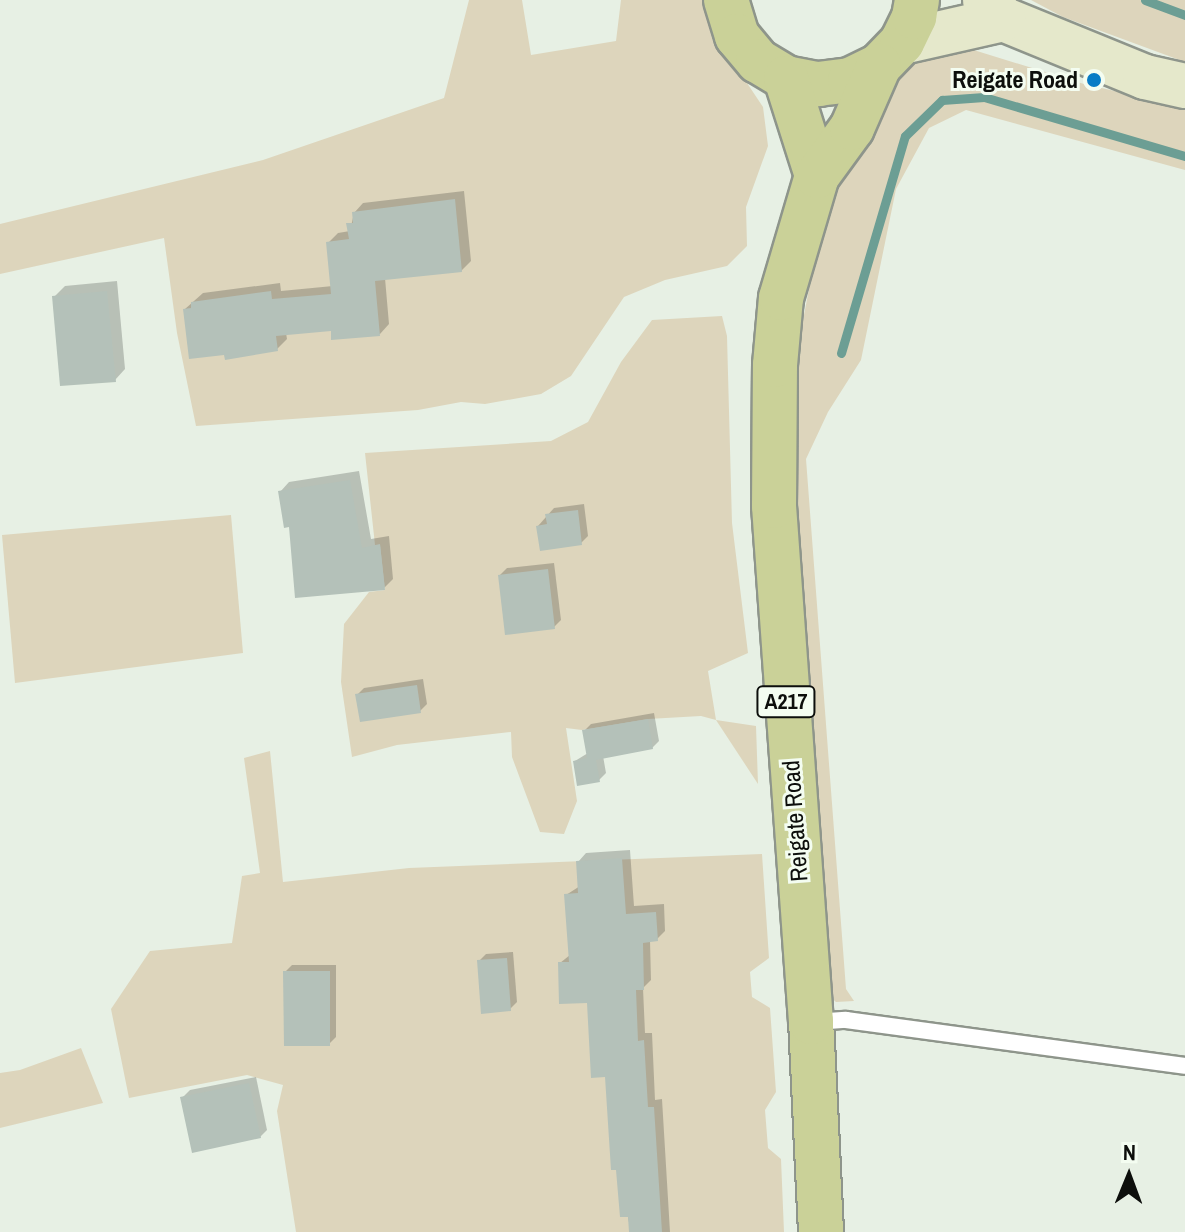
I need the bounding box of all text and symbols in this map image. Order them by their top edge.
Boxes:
place label: Reigate Road [952,66,1078,94]
marker: Reigate Road [1085,71,1103,89]
road number: A217 [756,684,816,720]
street label: Reigate Road [776,759,814,883]
north arrow [1089,1136,1169,1216]
text: N [1123,1137,1136,1167]

